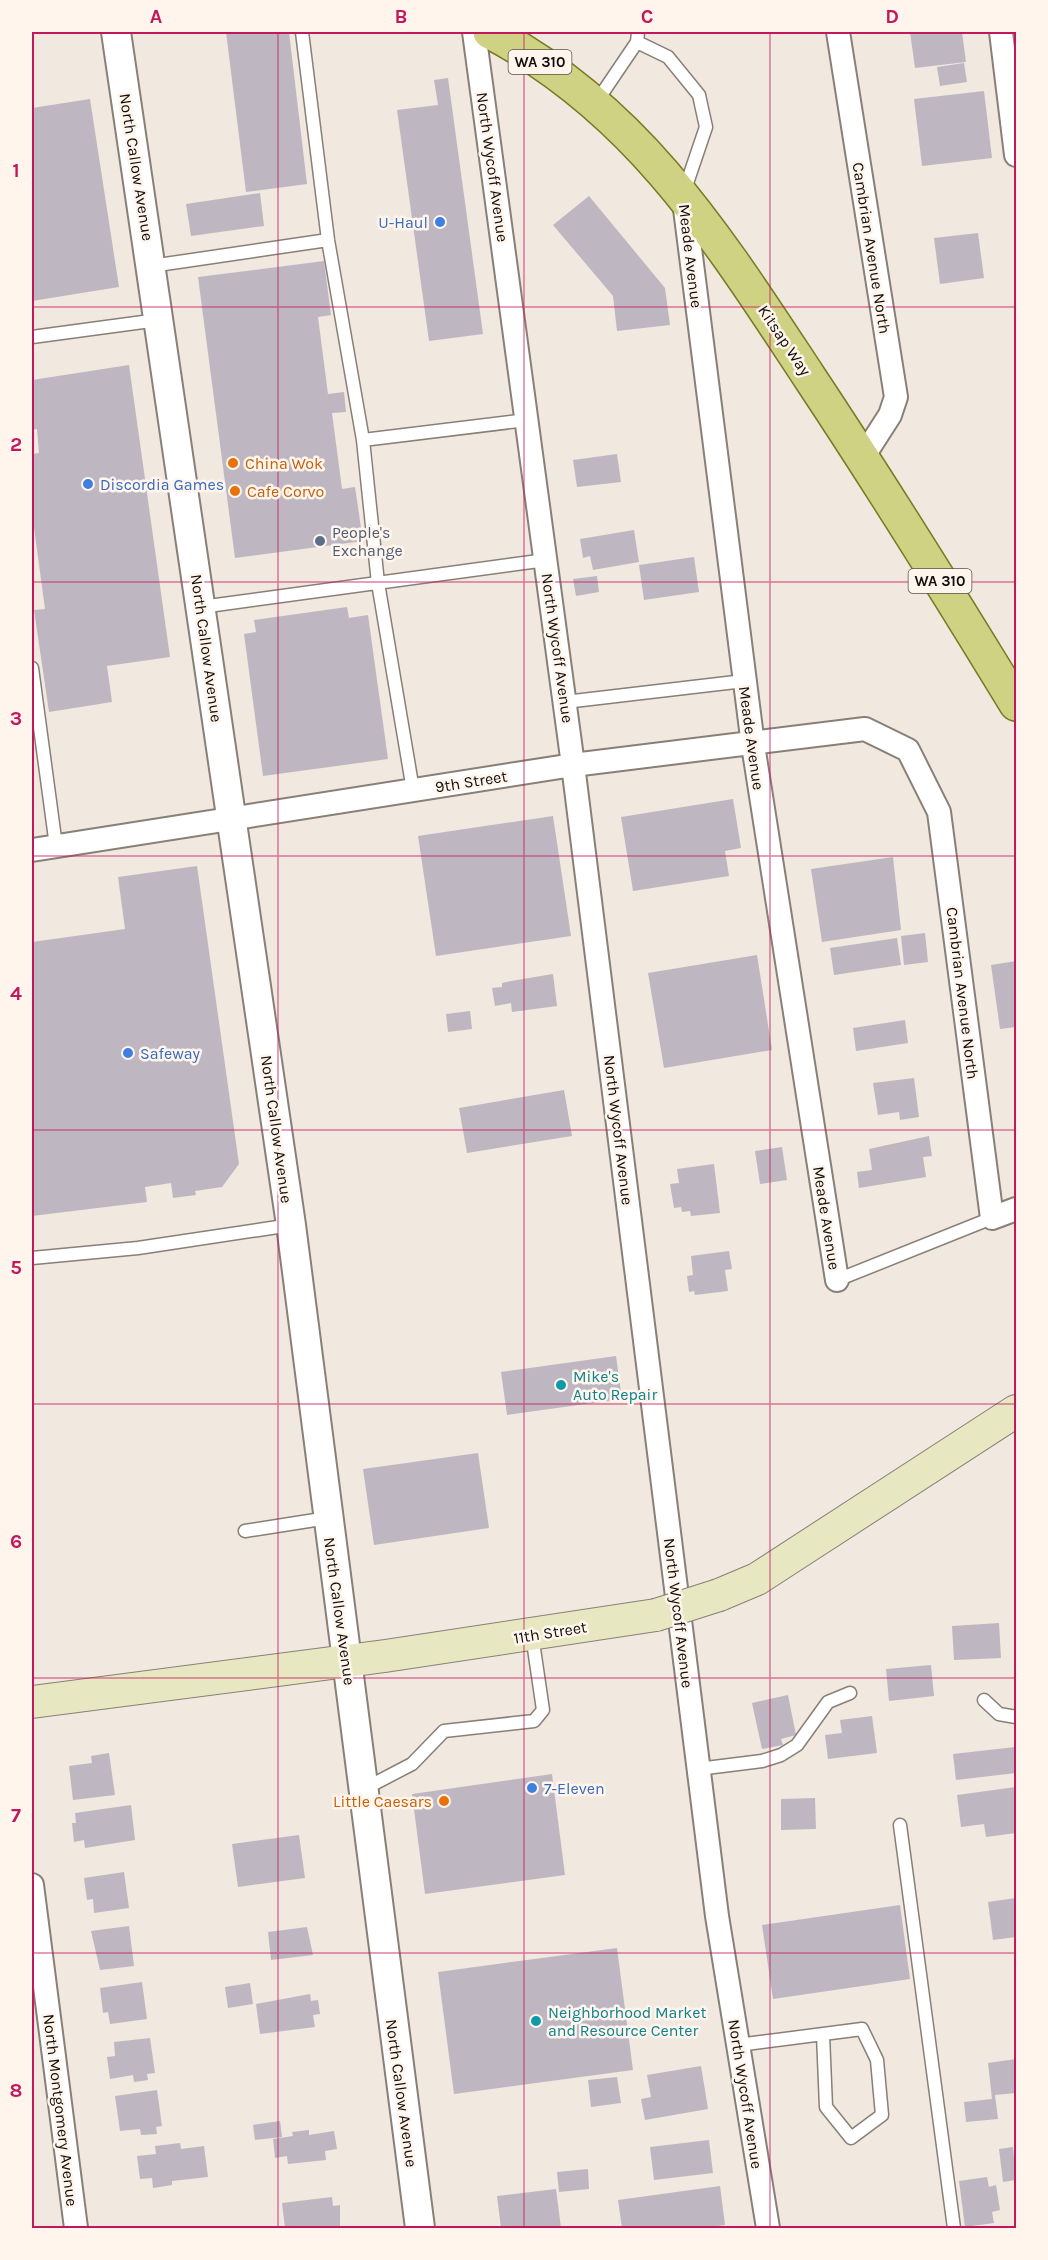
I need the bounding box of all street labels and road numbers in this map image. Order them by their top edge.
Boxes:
road number: WA 310 [508,50,572,74]
street label: North Wycoff Avenue [473,91,512,243]
street label: North Callow Avenue [115,92,158,242]
street label: Cambrian Avenue North [849,161,894,335]
street label: Meade Avenue [675,203,706,309]
street label: Kitsap Way [754,301,815,380]
road number: WA 310 [908,569,972,593]
street label: North Wycoff Avenue [538,572,577,724]
street label: North Callow Avenue [187,573,226,723]
street label: Meade Avenue [735,685,768,791]
street label: 9th Street [434,766,508,797]
street label: Cambrian Avenue North [943,906,983,1080]
street label: North Callow Avenue [257,1054,296,1204]
street label: North Wycoff Avenue [600,1054,637,1206]
street label: Meade Avenue [809,1165,844,1271]
street label: North Callow Avenue [320,1536,359,1686]
street label: North Wycoff Avenue [660,1537,697,1689]
street label: 11th Street [512,1617,588,1648]
street label: North Montgomery Avenue [39,2013,82,2207]
street label: North Callow Avenue [382,2018,421,2168]
street label: North Wycoff Avenue [724,2018,767,2170]

